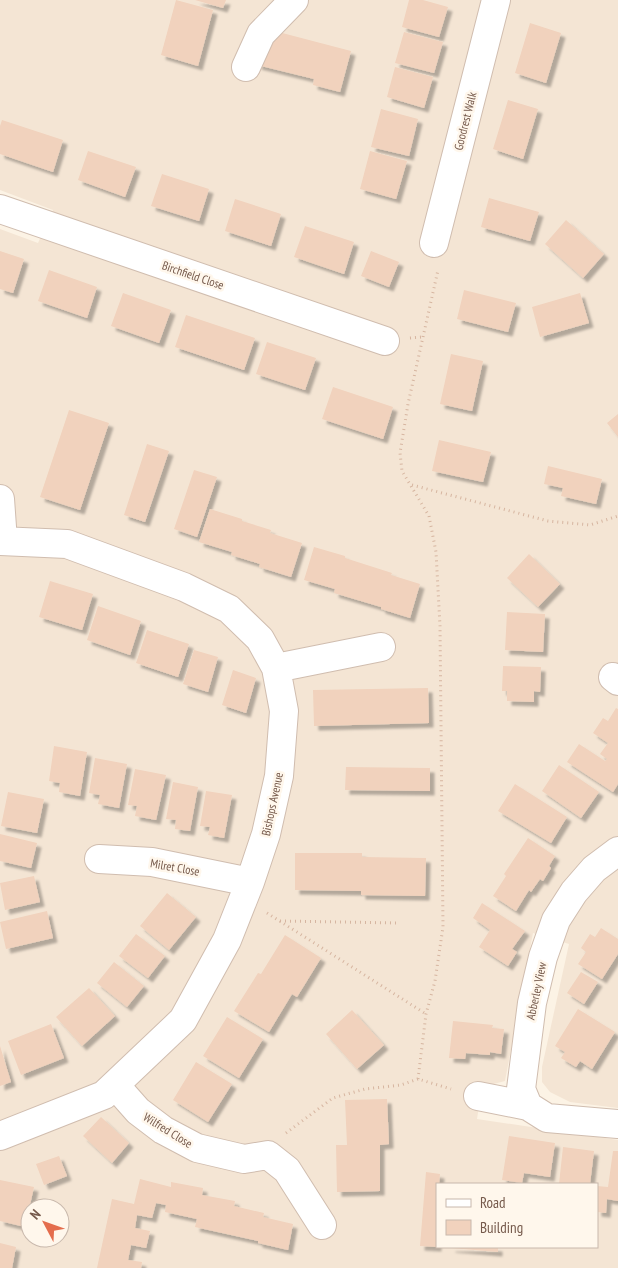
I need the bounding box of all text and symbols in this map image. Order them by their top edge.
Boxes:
street label: Goodrest Walk [451,90,480,152]
street label: Birchfield Close [160,257,226,293]
street label: Bishops Avenue [258,771,286,837]
street label: Milret Close [149,855,201,879]
street label: Abberley View [523,960,550,1021]
street label: Wilfred Close [141,1109,195,1151]
legend [436,1183,598,1248]
text: Road [480,1193,506,1212]
north arrow [20,1198,70,1248]
text: N [26,1206,44,1223]
text: Building [480,1218,523,1237]

